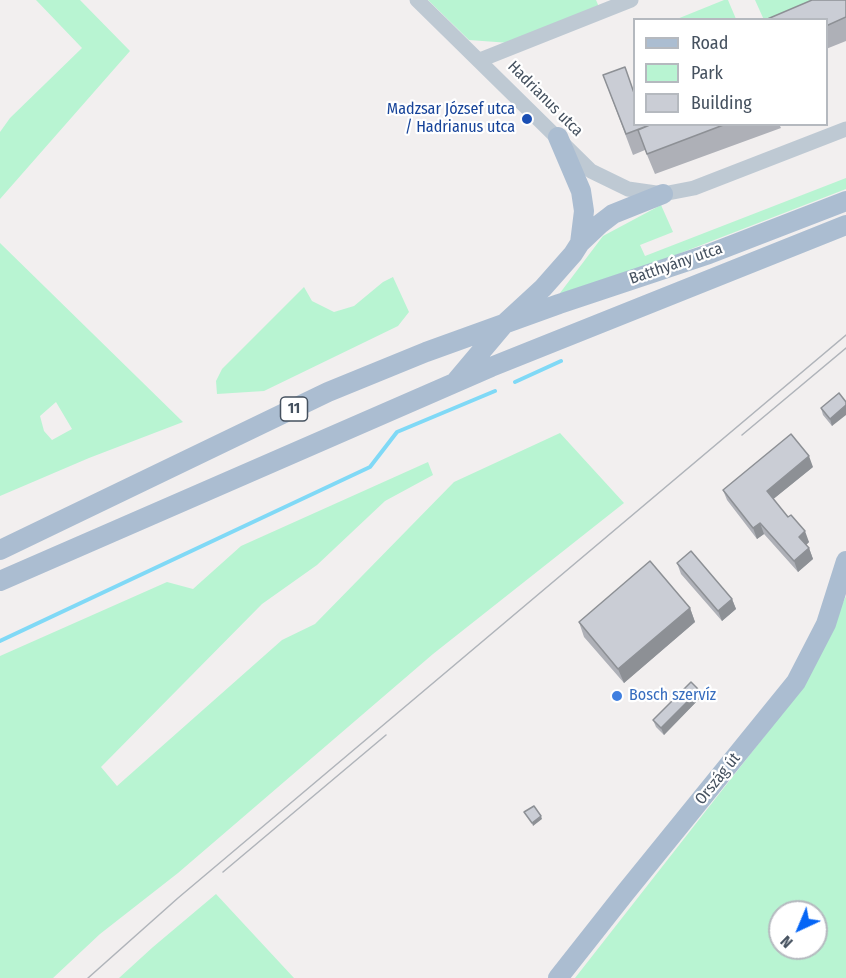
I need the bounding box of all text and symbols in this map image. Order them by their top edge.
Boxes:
legend [633,18,828,126]
text: Road [691,32,728,54]
street label: Hadrianus utca [503,57,587,141]
text: Park [691,62,723,84]
text: Building [691,92,752,114]
place label: Madzsar József utca / Hadrianus utca [387,100,515,138]
marker: Madzsar József utca / Hadrianus utca [520,112,534,126]
street label: Batthyány utca [627,239,725,289]
road number: 11 [280,397,308,421]
place label: Bosch szervíz [629,686,716,706]
marker: Bosch szervíz [610,689,624,703]
street label: Ország út [691,749,745,809]
north arrow [768,900,828,960]
text: N [776,932,797,952]

